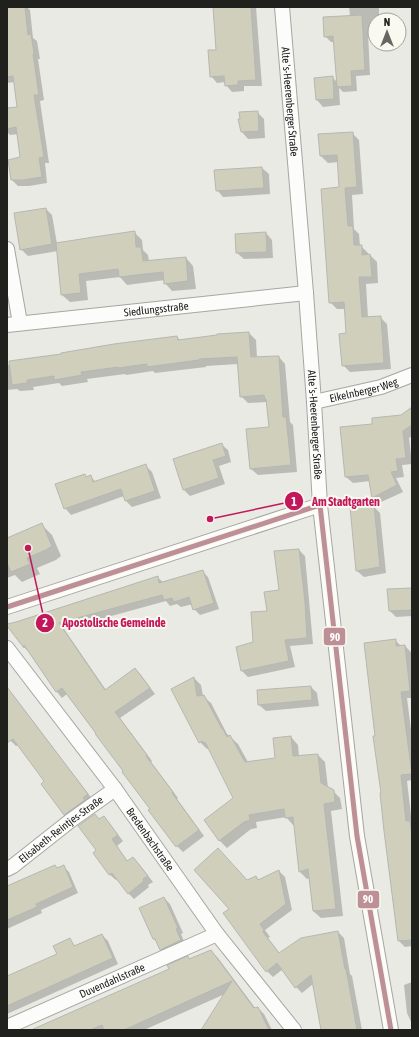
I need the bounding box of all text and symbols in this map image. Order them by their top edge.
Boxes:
north arrow [367,12,407,52]
text: N [384,16,390,28]
street label: Alte 's-Heerenberger Straße [279,46,301,157]
street label: Siedlungsstraße [123,300,189,318]
street label: Alte 's-Heerenberger Straße [306,369,325,480]
street label: Eikelnberger Weg [328,375,400,404]
callout: Am Stadtgarten [284,489,388,513]
text: 1 [291,495,297,509]
text: Am Stadtgarten [311,495,380,509]
callout: Apostolische Gemeinde [35,611,174,635]
text: 2 [42,616,48,630]
text: Apostolische Gemeinde [61,616,166,630]
line badge: 90 [323,627,346,646]
text: 90 [330,631,340,643]
street label: Elisabeth-Reintjes-Straße [16,794,105,865]
street label: Bredenbachstraße [124,805,177,873]
line badge: 90 [357,890,380,909]
text: 90 [363,893,373,905]
street label: Duvendahlstraße [78,961,147,1000]

